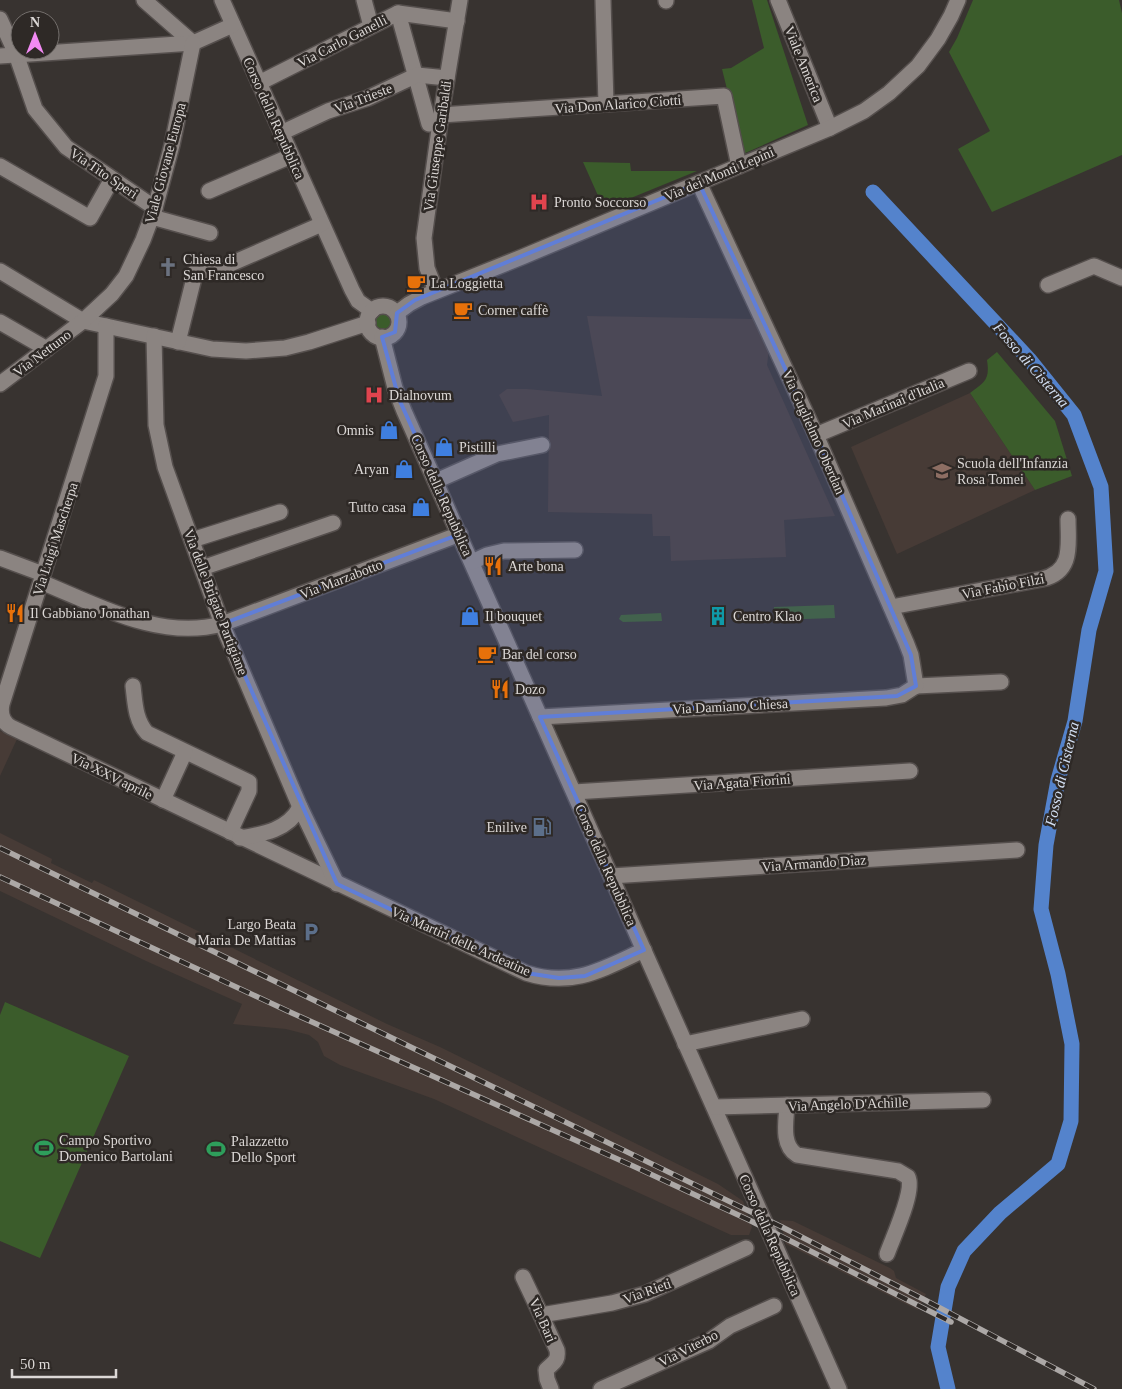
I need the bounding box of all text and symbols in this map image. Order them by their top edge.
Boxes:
north arrow [10,10,60,60]
street label: Via Carlo Ganelli [295,12,390,71]
text: N [30,15,40,30]
street label: Viale America [782,24,826,105]
street label: Corso della Repubblica [240,55,307,182]
street label: Via Giuseppe Garibaldi [421,80,454,213]
street label: Via Trieste [332,81,394,116]
street label: Via Don Alarico Ciotti [554,93,682,116]
street label: Viale Giovane Europa [142,100,189,225]
street label: Via Tito Speri [67,145,141,202]
street label: Via dei Monti Lepini [662,145,776,204]
hospital icon: Pronto Soccorso [528,191,550,213]
place label: Pronto Soccorso [554,195,646,210]
place label: Chiesa di San Francesco [183,252,264,283]
church icon: Chiesa di San Francesco [157,256,179,278]
cafe icon: La Loggietta [405,272,427,294]
place label: La Loggietta [431,276,504,291]
cafe icon: Corner caffè [452,299,474,321]
place label: Corner caffè [478,303,548,318]
water label: Fosso di Cisterna [989,319,1072,411]
street label: Via Nettuno [11,327,74,380]
street label: Via Guglielmo Oberdan [779,368,848,497]
street label: Via Marinai d'Italia [840,375,947,432]
hospital icon: Dialnovum [363,384,385,406]
place label: Dialnovum [389,388,452,403]
shop icon: Omnis [378,419,400,441]
place label: Omnis [337,423,374,438]
street label: Corso della Repubblica [408,432,475,559]
shop icon: Pistilli [433,436,455,458]
place label: Pistilli [459,440,496,455]
place label: Scuola dell'Infanzia Rosa Tomei [957,456,1069,487]
shop icon: Aryan [393,458,415,480]
school or university icon: Scuola dell'Infanzia Rosa Tomei [931,460,953,482]
place label: Aryan [354,462,389,477]
street label: Via Luigi Mascherpa [30,480,81,598]
shop icon: Tutto casa [410,496,432,518]
place label: Tutto casa [349,500,407,515]
street label: Via delle Brigate Partigiane [181,527,250,677]
restaurant icon: Arte bona [482,555,504,577]
street label: Via Marzabotto [298,557,385,602]
place label: Arte bona [508,559,564,574]
street label: Via Fabio Filzi [960,571,1046,602]
restaurant icon: Il Gabbiano Jonathan [4,602,26,624]
shop icon: Il bouquet [459,605,481,627]
building icon: Centro Klao [707,605,729,627]
place label: Il Gabbiano Jonathan [30,606,150,621]
place label: Il bouquet [485,609,542,624]
place label: Centro Klao [733,609,802,624]
cafe icon: Bar del corso [476,643,498,665]
place label: Bar del corso [502,647,577,662]
restaurant icon: Dozo [489,678,511,700]
place label: Dozo [515,682,545,697]
street label: Via Damiano Chiesa [672,696,789,717]
water label: Fosso di Cisterna [1042,720,1082,829]
street label: Via XXV aprile [69,750,155,803]
street label: Via Agata Fiorini [693,772,791,793]
street label: Corso della Repubblica [572,802,639,929]
fuel station icon: Enilive [531,816,553,838]
place label: Enilive [487,820,527,835]
street label: Via Armando Diaz [761,852,867,875]
street label: Via Martiri delle Ardeatine [389,904,533,979]
place label: Largo Beata Maria De Mattias [197,917,297,948]
parking icon: Largo Beata Maria De Mattias [300,921,322,943]
street label: Via Angelo D'Achille [787,1095,909,1114]
place label: Campo Sportivo Domenico Bartolani [59,1133,173,1164]
place label: Palazzetto Dello Sport [231,1134,296,1165]
sports icon: Campo Sportivo Domenico Bartolani [33,1137,55,1159]
sports icon: Palazzetto Dello Sport [205,1138,227,1160]
street label: Corso della Repubblica [736,1172,803,1299]
street label: Via Rieti [621,1276,673,1307]
street label: Via Bari [526,1296,559,1345]
street label: Via Viterbo [656,1327,720,1370]
scale bar [12,1346,116,1378]
text: 50 m [20,1356,51,1372]

